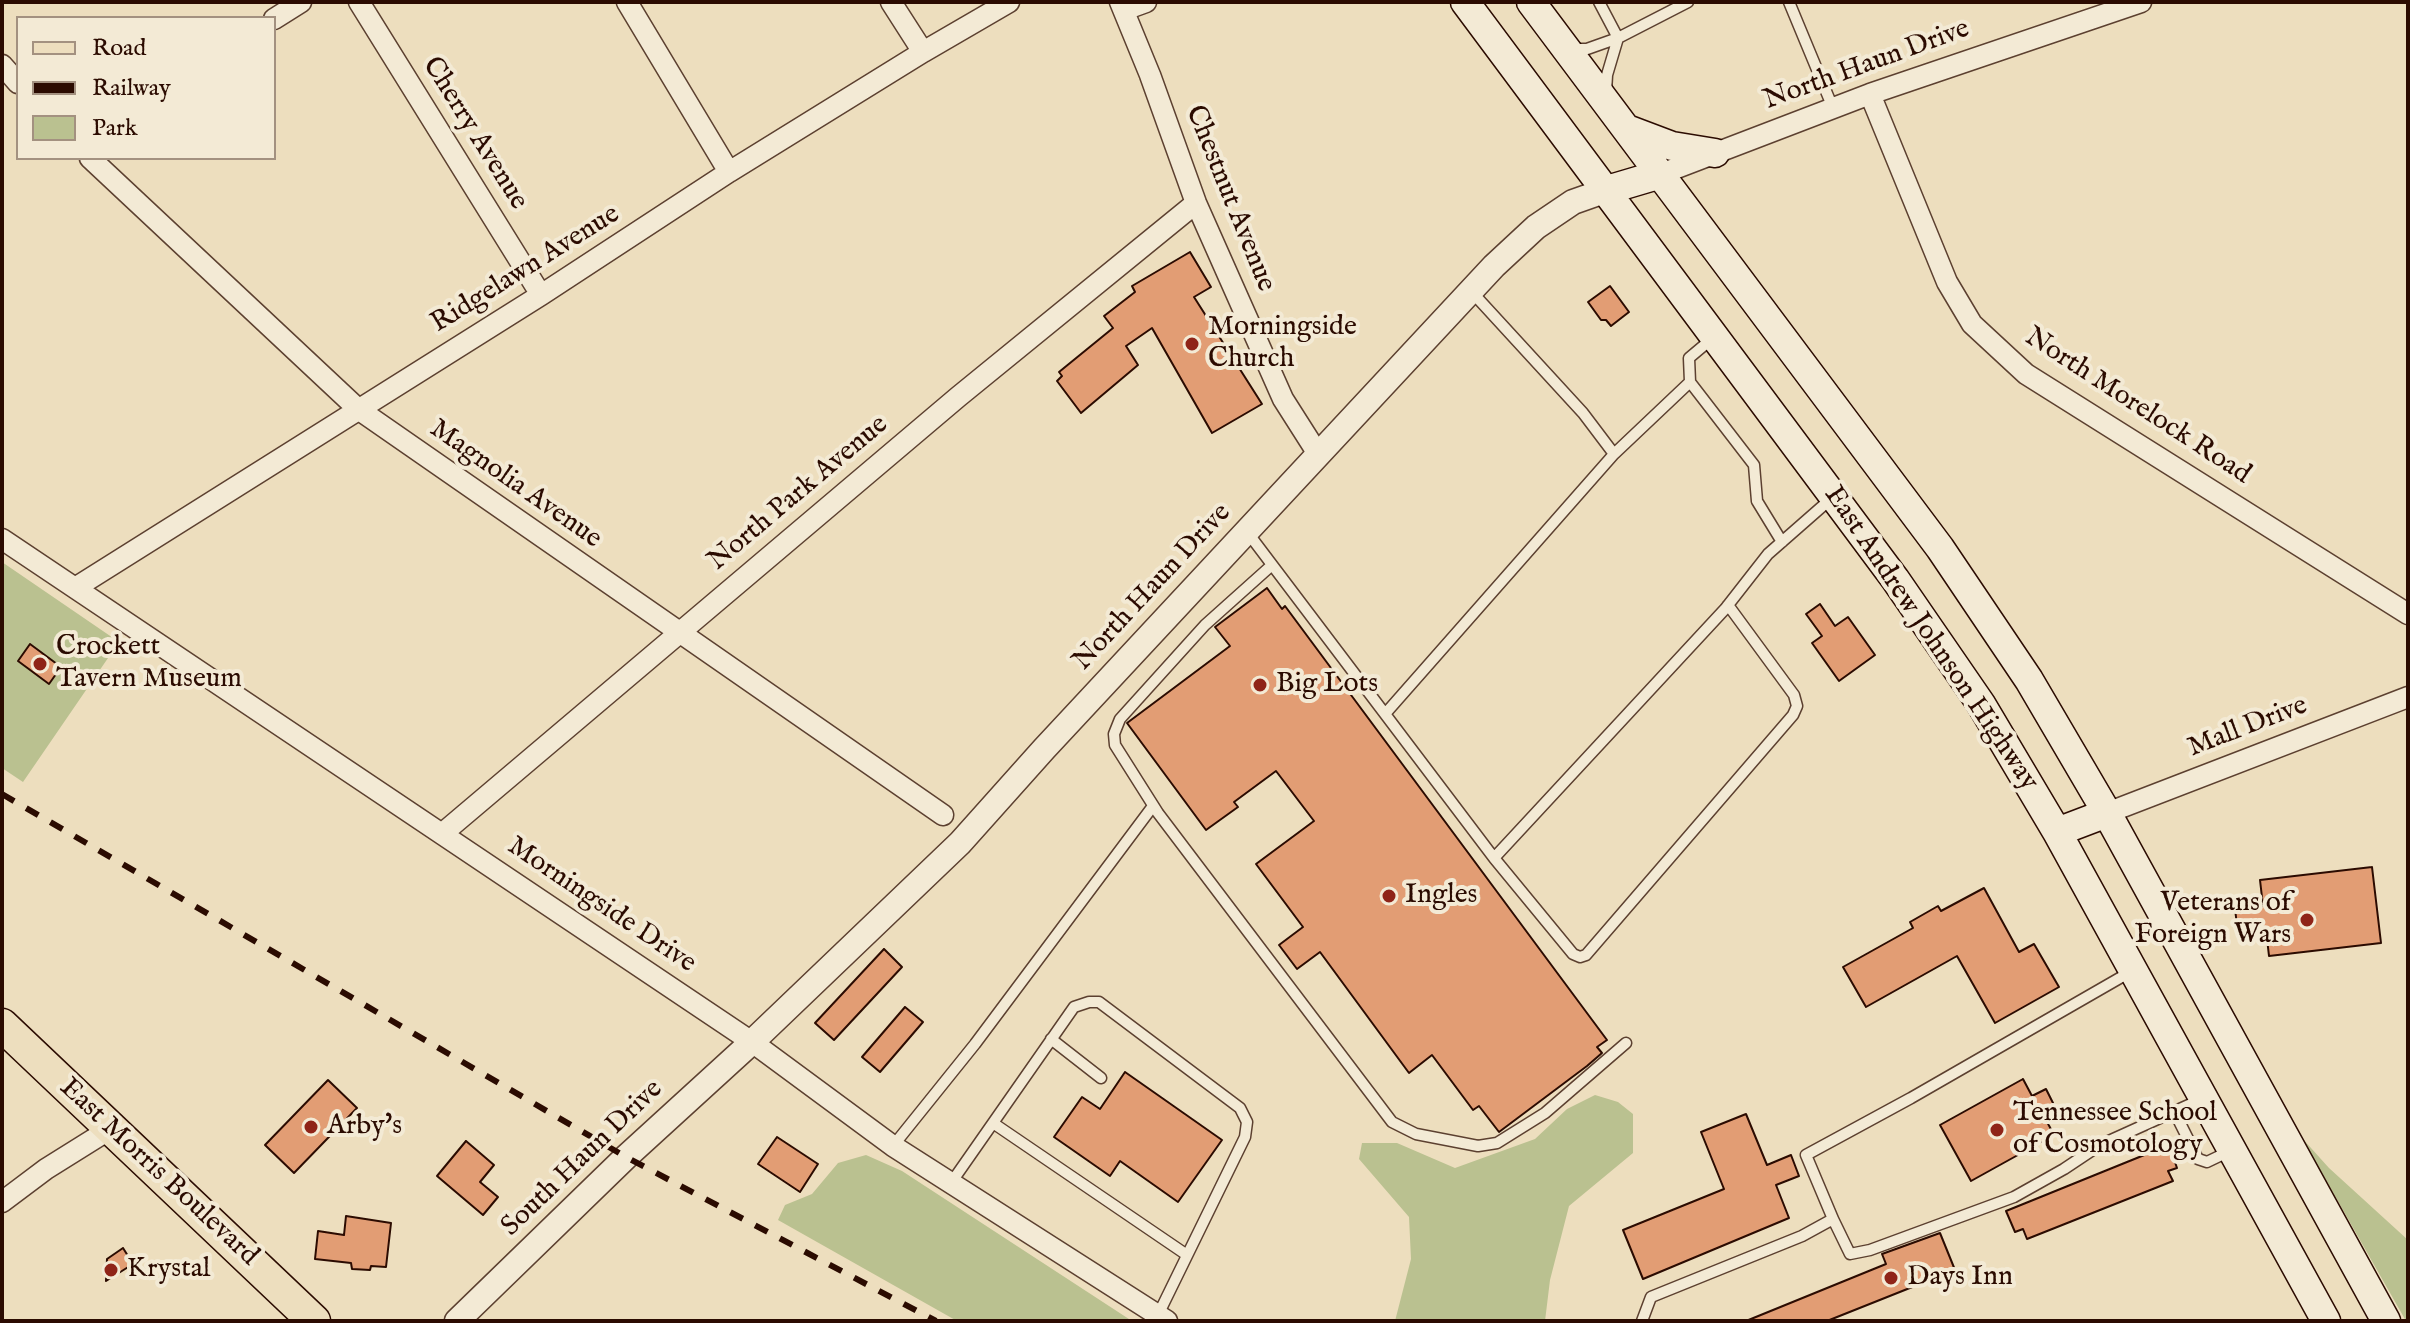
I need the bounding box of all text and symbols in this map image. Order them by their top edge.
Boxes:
street label: North Haun Drive [1760,13,1974,119]
legend [16,16,276,160]
text: Road [92,33,146,64]
street label: Cherry Avenue [414,51,534,217]
text: Railway [92,73,171,104]
street label: Chestnut Avenue [1176,101,1282,297]
text: Park [92,113,138,144]
street label: Ridgelawn Avenue [426,199,626,341]
place label: Morningside Church [1208,311,1357,377]
street label: North Morelock Road [2018,321,2256,493]
marker: Morningside Church [1183,335,1201,353]
street label: North Park Avenue [702,409,896,579]
street label: Magnolia Avenue [422,413,608,557]
street label: East Andrew Johnson Highway [1815,480,2045,798]
street label: North Haun Drive [1067,497,1239,679]
place label: Crockett Tavern Museum [56,631,242,697]
marker: Crockett Tavern Museum [31,655,49,673]
place label: Big Lots [1276,668,1378,702]
marker: Big Lots [1251,676,1269,694]
street label: Mall Drive [2184,690,2312,766]
street label: Morningside Drive [500,831,702,981]
place label: Ingles [1405,879,1477,913]
marker: Ingles [1380,887,1398,905]
place label: Veterans of Foreign Wars [2134,887,2291,953]
marker: Veterans of Foreign Wars [2298,911,2316,929]
street label: East Morris Boulevard [51,1072,265,1274]
street label: South Haun Drive [495,1073,671,1245]
place label: Tennessee School of Cosmotology [2013,1097,2217,1163]
place label: Arby's [327,1110,402,1144]
marker: Arby's [302,1118,320,1136]
marker: Tennessee School of Cosmotology [1988,1121,2006,1139]
place label: Krystal [127,1253,211,1287]
marker: Krystal [102,1261,120,1279]
place label: Days Inn [1907,1261,2013,1295]
marker: Days Inn [1882,1269,1900,1287]

